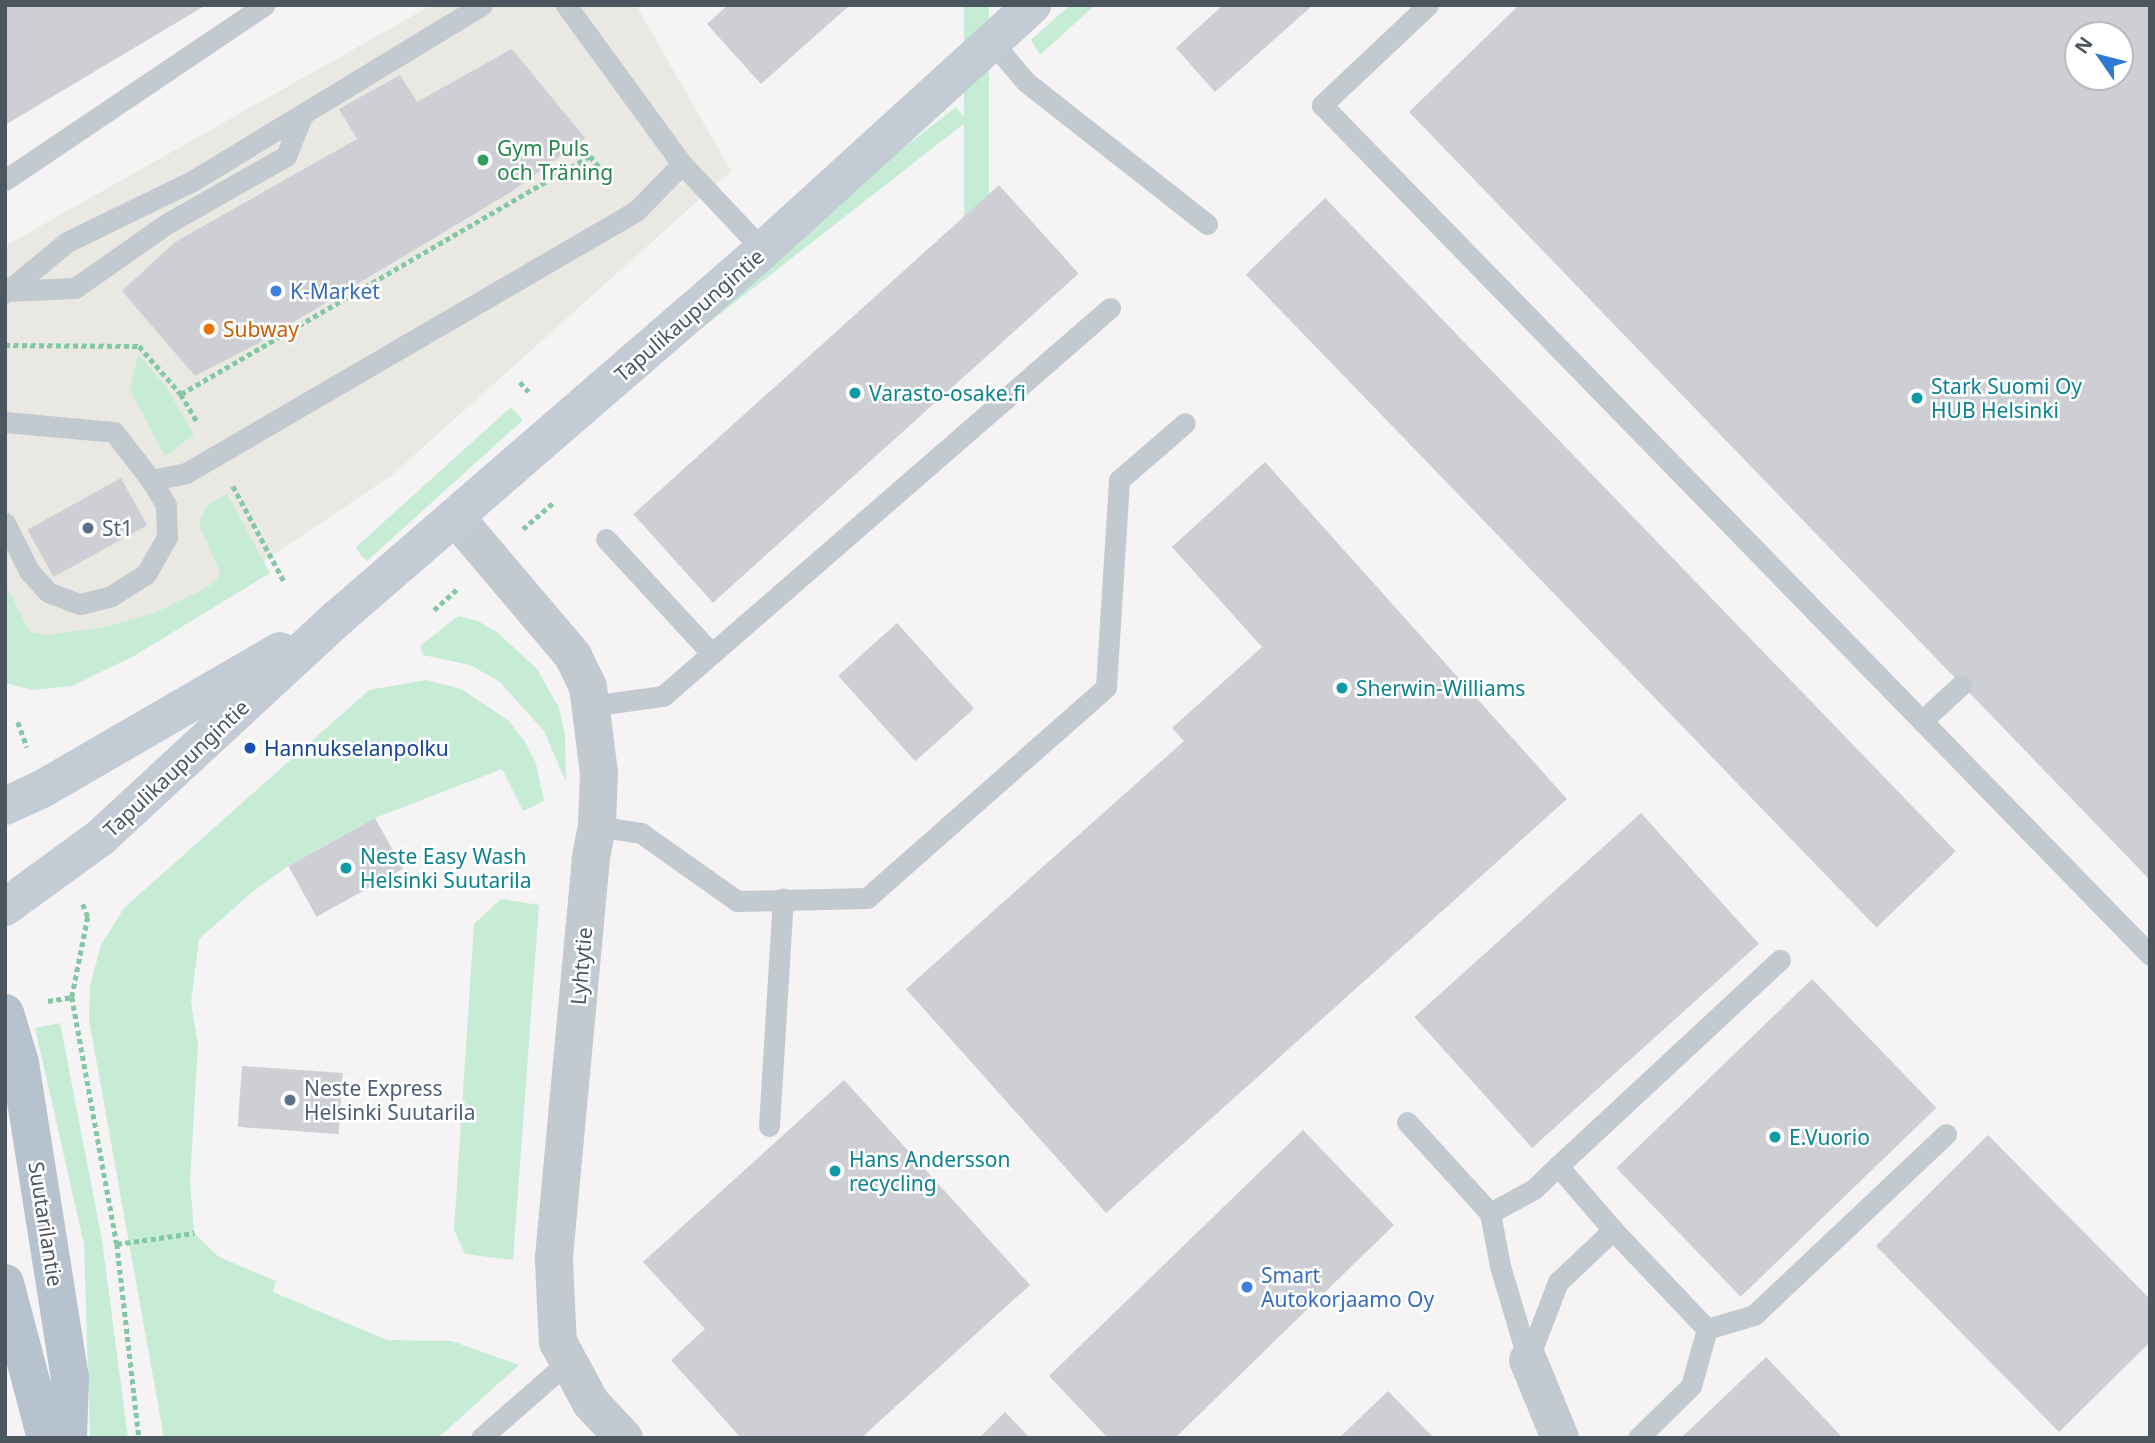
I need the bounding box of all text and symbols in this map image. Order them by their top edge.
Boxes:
north arrow [2064,21,2134,91]
text: N [2068,31,2099,59]
place label: Gym Puls och Träning [497,135,613,185]
marker: Gym Puls och Träning [475,152,491,168]
street label: Tapulikaupungintie [609,243,769,387]
place label: K-Market [290,278,380,304]
marker: K-Market [268,283,284,299]
place label: Subway [223,316,299,342]
marker: Subway [201,321,217,337]
place label: Stark Suomi Oy HUB Helsinki [1931,373,2082,423]
place label: Varasto-osake.fi [869,380,1026,406]
marker: Varasto-osake.fi [847,385,863,401]
marker: Stark Suomi Oy HUB Helsinki [1909,390,1925,406]
place label: St1 [102,515,133,541]
marker: St1 [80,520,96,536]
place label: Sherwin-Williams [1356,675,1525,701]
marker: Sherwin-Williams [1334,680,1350,696]
street label: Tapulikaupungintie [98,694,254,842]
place label: Hannukselanpolku [264,735,449,761]
marker: Hannukselanpolku [242,740,258,756]
place label: Neste Easy Wash Helsinki Suutarila [360,843,532,893]
marker: Neste Easy Wash Helsinki Suutarila [338,860,354,876]
street label: Lyhtytie [565,926,597,1006]
place label: Neste Express Helsinki Suutarila [304,1075,476,1125]
marker: Neste Express Helsinki Suutarila [282,1092,298,1108]
place label: E.Vuorio [1789,1124,1870,1150]
marker: E.Vuorio [1767,1129,1783,1145]
place label: Hans Andersson recycling [849,1146,1010,1196]
street label: Suutarilantie [24,1160,68,1288]
marker: Hans Andersson recycling [827,1163,843,1179]
place label: Smart Autokorjaamo Oy [1261,1262,1434,1312]
marker: Smart Autokorjaamo Oy [1239,1279,1255,1295]

